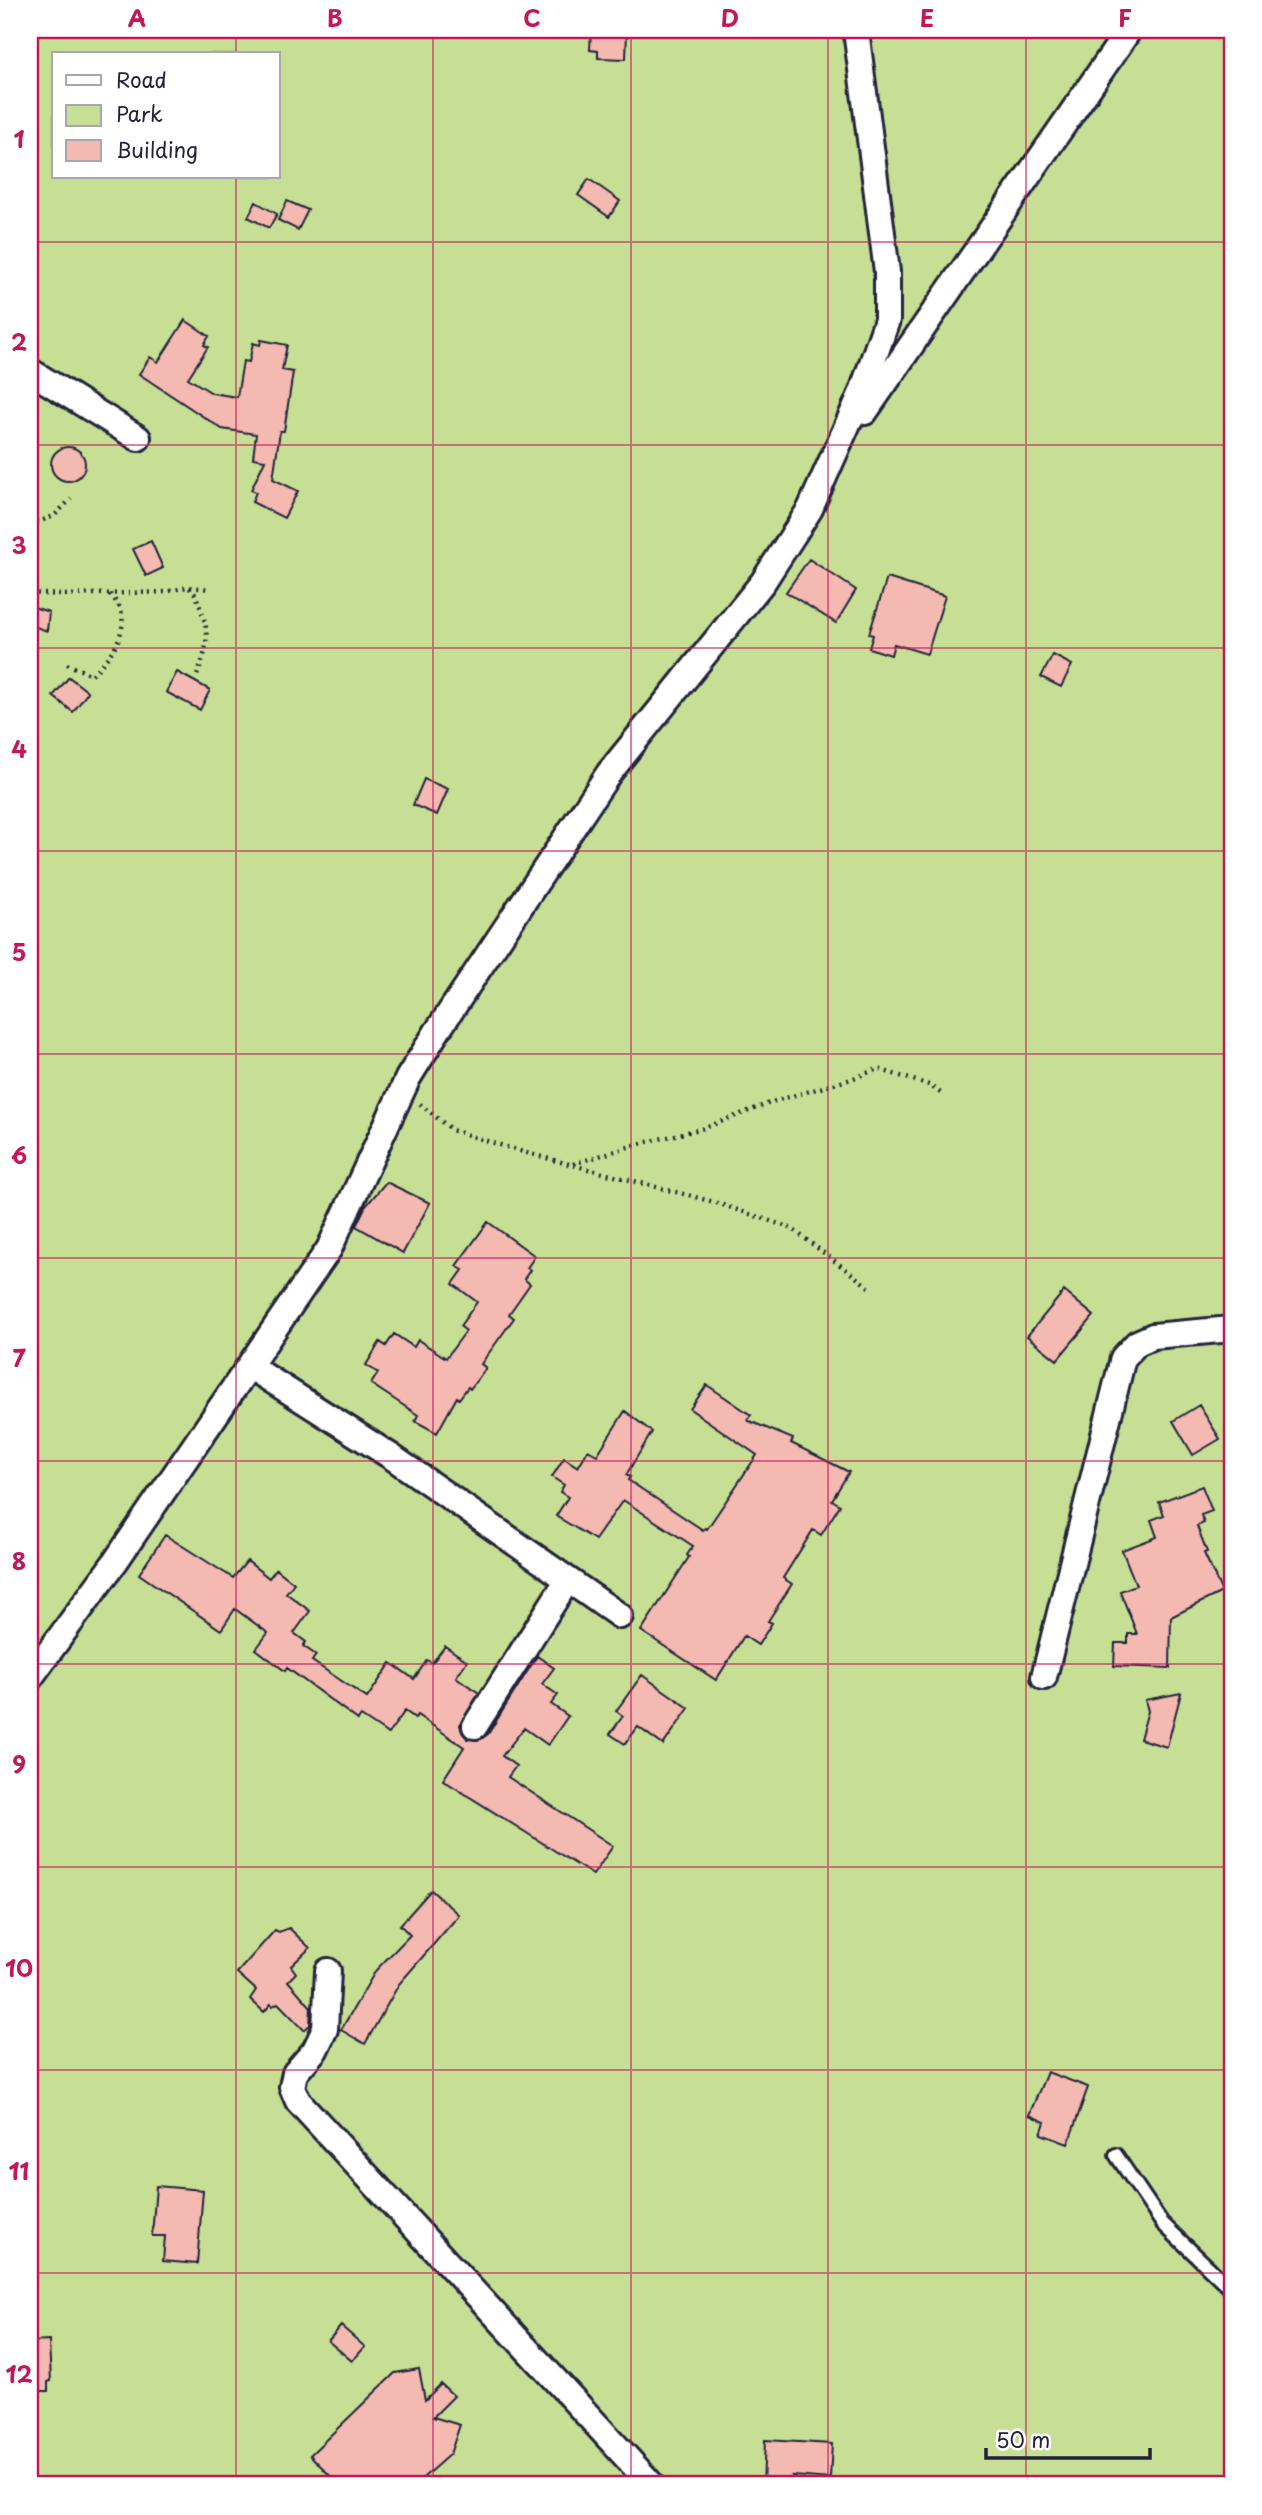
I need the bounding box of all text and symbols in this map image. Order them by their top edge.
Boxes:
text: A [128,0,146,35]
text: B [327,0,343,35]
text: C [523,0,541,35]
text: D [721,0,739,35]
text: E [920,0,934,35]
text: F [1118,0,1132,35]
legend [52,52,280,178]
text: Road [116,63,167,95]
text: Park [116,97,163,129]
text: 1 [14,121,25,156]
text: Building [116,133,198,165]
text: 2 [11,324,27,359]
text: 3 [11,527,27,562]
text: 4 [11,731,27,766]
text: 5 [12,934,26,969]
text: 6 [11,1137,27,1172]
text: 7 [12,1340,26,1375]
text: 8 [12,1543,26,1578]
text: 9 [12,1746,26,1781]
text: 10 [5,1950,33,1985]
text: 11 [9,2153,30,2188]
text: 12 [5,2356,33,2391]
scale bar [986,2417,1150,2461]
text: 50 m [996,2423,1050,2455]

